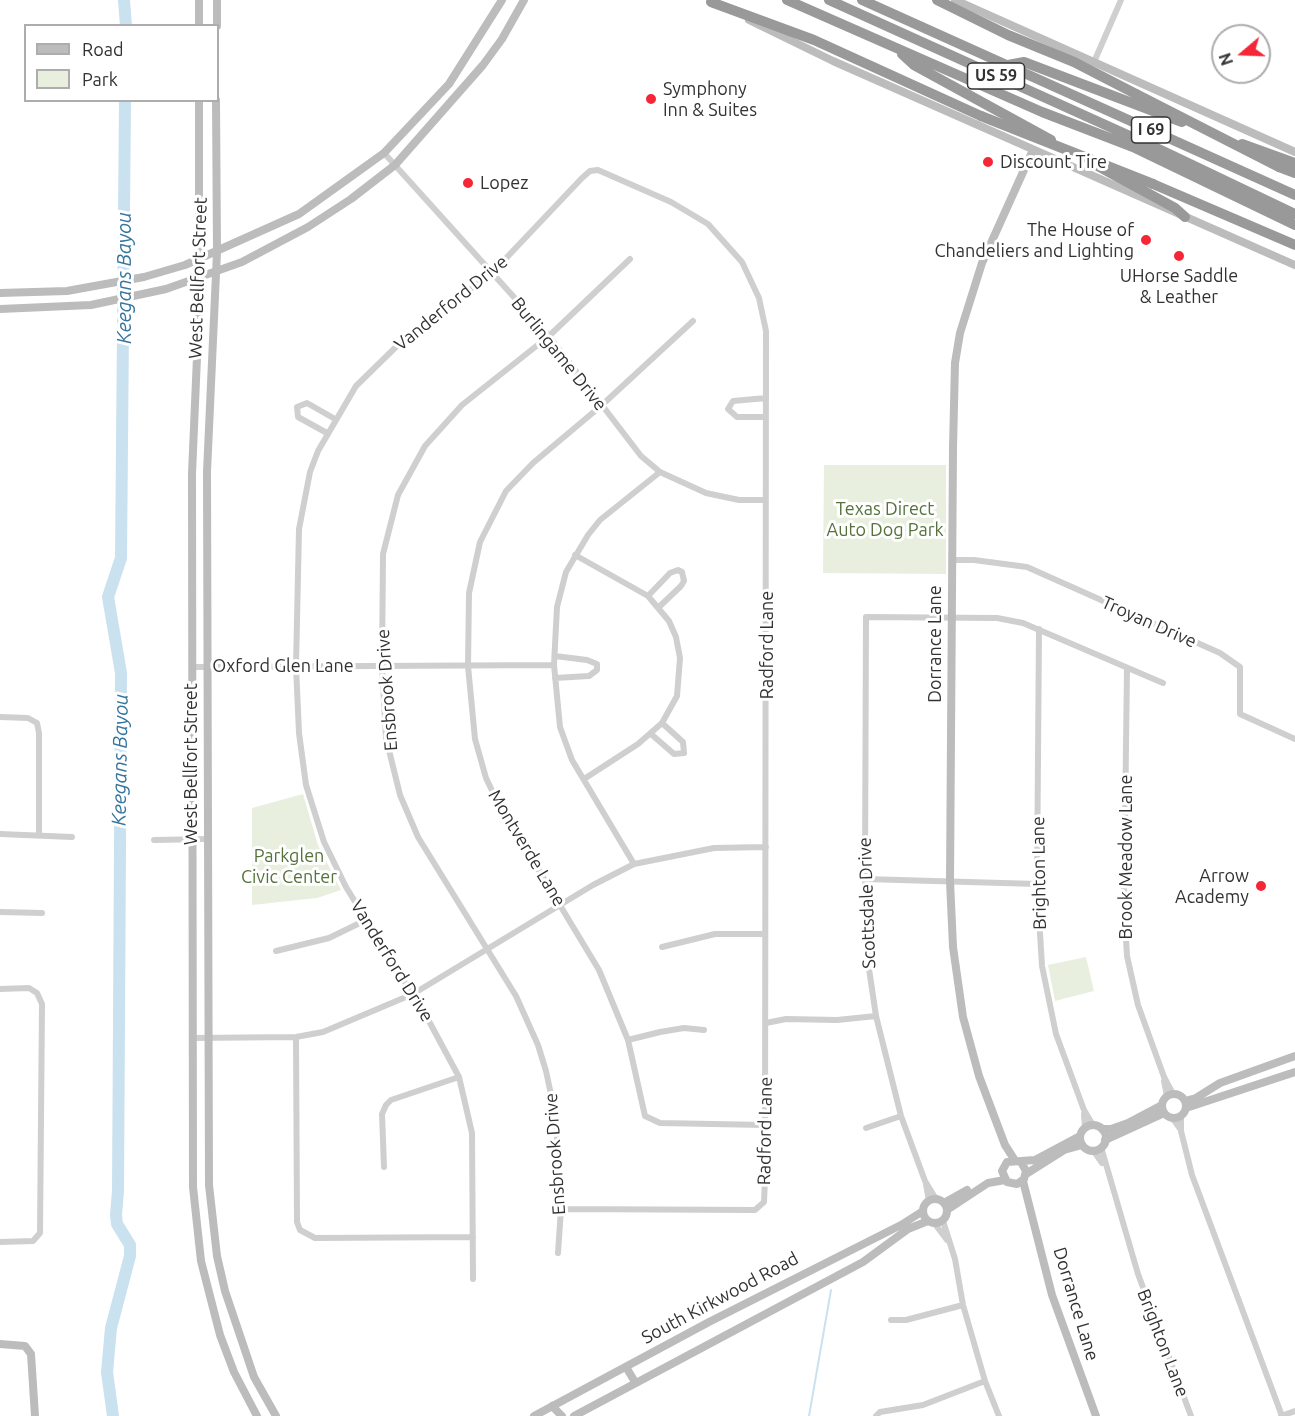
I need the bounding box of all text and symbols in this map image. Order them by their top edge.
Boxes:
legend [24,24,219,102]
north arrow [1211,24,1271,84]
text: Road [82,39,124,59]
text: N [1215,51,1236,68]
road number: US 59 [968,63,1024,89]
text: Park [82,69,118,89]
place label: Symphony Inn & Suites [663,78,757,121]
marker: Symphony Inn & Suites [644,92,658,106]
road number: I 69 [1132,117,1170,143]
place label: Discount Tire [1000,151,1107,173]
marker: Discount Tire [981,155,995,169]
place label: Lopez [480,172,528,194]
marker: Lopez [461,176,475,190]
street label: West Bellfort Street [184,197,212,359]
water label: Keegans Bayou [112,212,136,344]
place label: The House of Chandeliers and Lighting [934,219,1134,262]
marker: The House of Chandeliers and Lighting [1139,233,1153,247]
marker: UHorse Saddle & Leather [1172,249,1186,263]
street label: Vanderford Drive [390,251,512,355]
place label: UHorse Saddle & Leather [1120,265,1238,308]
street label: Burlingame Drive [507,293,611,415]
park label: Texas Direct Auto Dog Park [826,498,944,540]
street label: Dorrance Lane [924,585,946,703]
street label: Radford Lane [756,591,778,699]
street label: Troyan Drive [1098,591,1200,653]
street label: Ensbrook Drive [372,628,402,752]
street label: Oxford Glen Lane [212,655,354,677]
street label: West Bellfort Street [180,683,202,845]
water label: Keegans Bayou [107,694,133,826]
street label: Brook Meadow Lane [1115,774,1137,940]
street label: Montverde Lane [484,786,570,910]
street label: Brighton Lane [1027,816,1051,930]
street label: Scottsdale Drive [854,837,880,969]
park label: Parkglen Civic Center [241,845,337,888]
place label: Arrow Academy [1175,865,1249,908]
marker: Arrow Academy [1254,879,1268,893]
street label: Vanderford Drive [346,896,438,1026]
street label: Radford Lane [753,1077,777,1185]
street label: Ensbrook Drive [540,1092,570,1216]
street label: Dorrance Lane [1049,1245,1103,1363]
street label: South Kirkwood Road [638,1248,802,1348]
street label: Brighton Lane [1133,1286,1193,1400]

